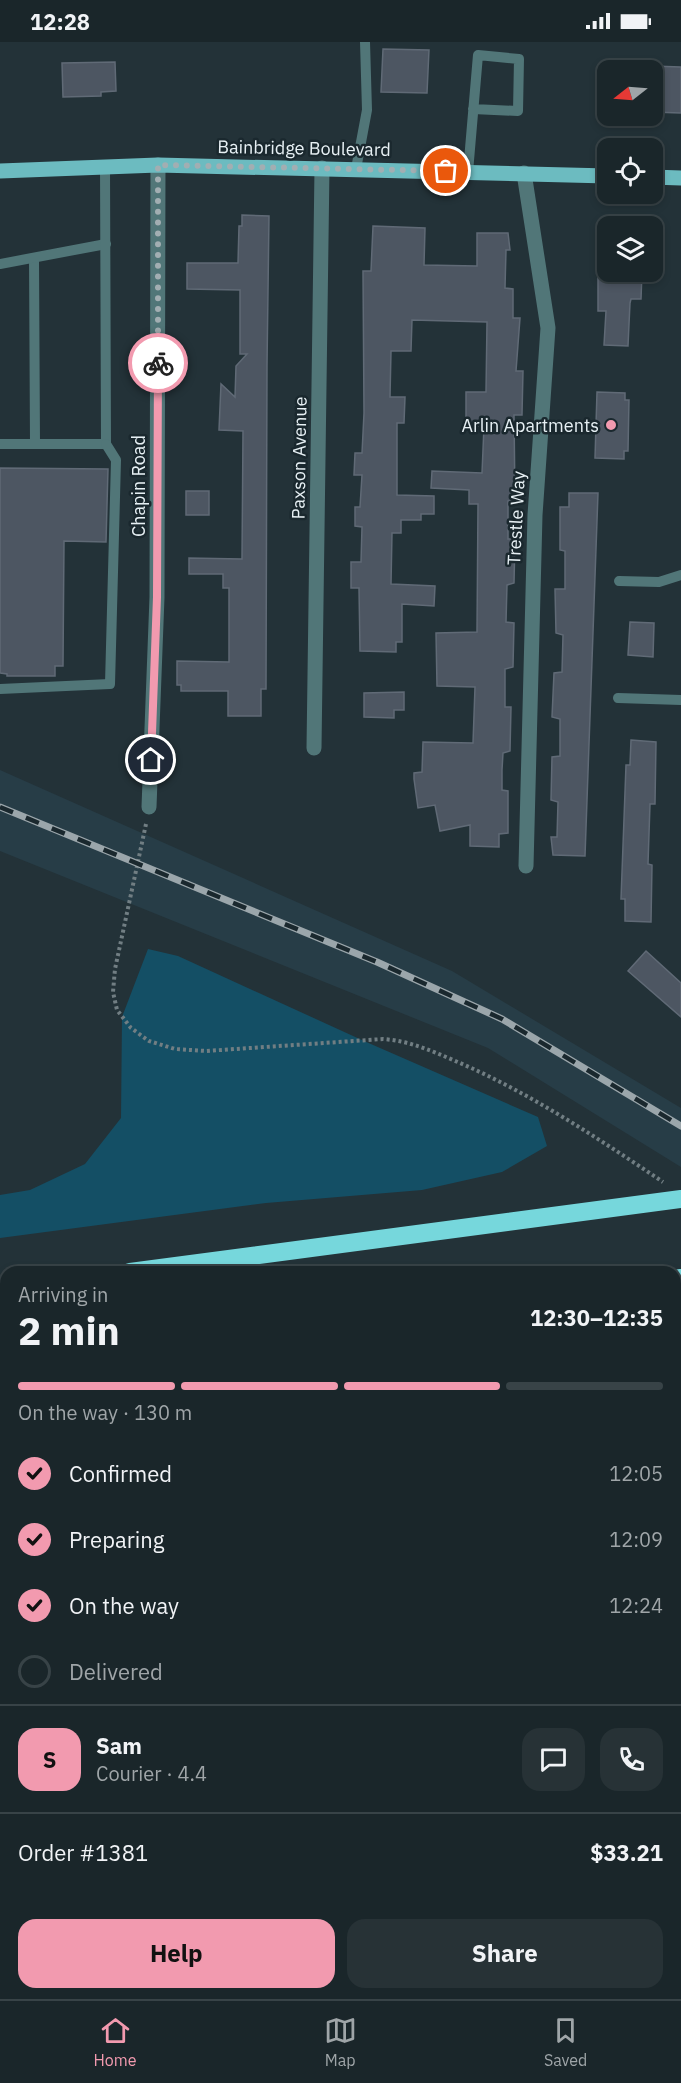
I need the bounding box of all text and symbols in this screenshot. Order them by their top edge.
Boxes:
text: 12:28 [30,7,90,36]
north arrow [597,60,663,126]
map controls [597,60,663,282]
street label: Bainbridge Boulevard [217,135,391,161]
button: locate [597,138,663,204]
pin [420,145,471,196]
icon: bag [429,154,462,187]
button: layers [597,216,663,282]
courier [128,333,188,393]
icon: bike [142,347,175,380]
street label: Paxson Avenue [286,396,312,520]
place label: Arlin Apartments [461,414,599,437]
marker: Arlin Apartments [604,418,618,432]
street label: Chapin Road [127,435,150,537]
street label: Trestle Way [502,470,530,566]
pin [125,734,176,785]
icon: home [134,743,167,776]
text: Arriving in [18,1281,108,1308]
text: 12:30–12:35 [530,1303,663,1332]
text: 2 min [18,1305,120,1356]
text: On the way · 130 m [18,1399,192,1426]
icon: check [18,1457,51,1490]
text: Confirmed [69,1459,172,1488]
text: 12:05 [609,1460,663,1487]
icon: check [18,1523,51,1556]
text: Preparing [69,1525,164,1554]
text: 12:09 [609,1526,663,1553]
icon: check [18,1589,51,1622]
text: On the way [69,1591,179,1620]
text: 12:24 [609,1592,663,1619]
text: Delivered [69,1657,163,1686]
button: chat [522,1728,585,1791]
button: phone [600,1728,663,1791]
text: Sam [96,1731,142,1760]
text: S [43,1745,56,1774]
text: Courier · 4.4 [96,1760,207,1787]
text: Order #1381 [18,1838,148,1867]
text: $33.21 [590,1838,663,1867]
button: Help [18,1919,335,1988]
button: Share [347,1919,663,1988]
tab: Home [94,2014,137,2070]
tab: Map [324,2014,357,2070]
tab: Saved [544,2014,587,2070]

